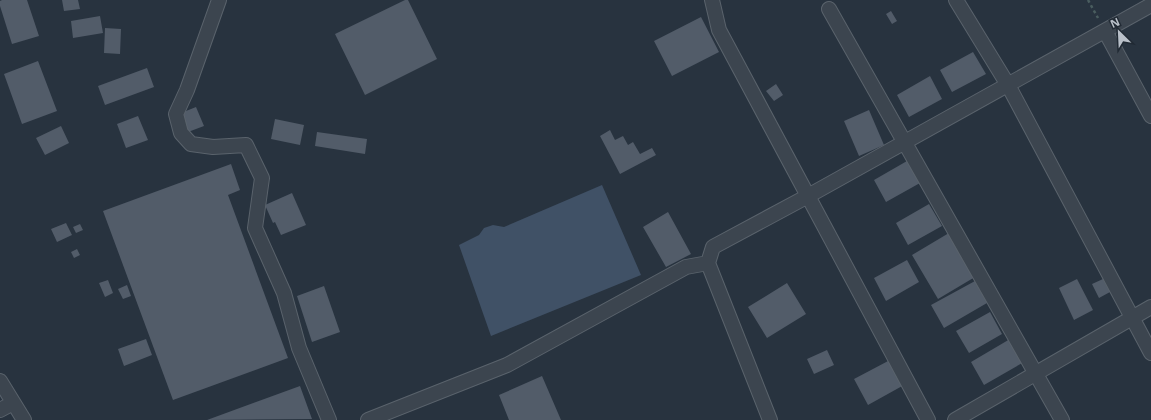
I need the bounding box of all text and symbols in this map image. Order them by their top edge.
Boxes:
north arrow [1099,12,1139,52]
text: N [1108,14,1122,31]

